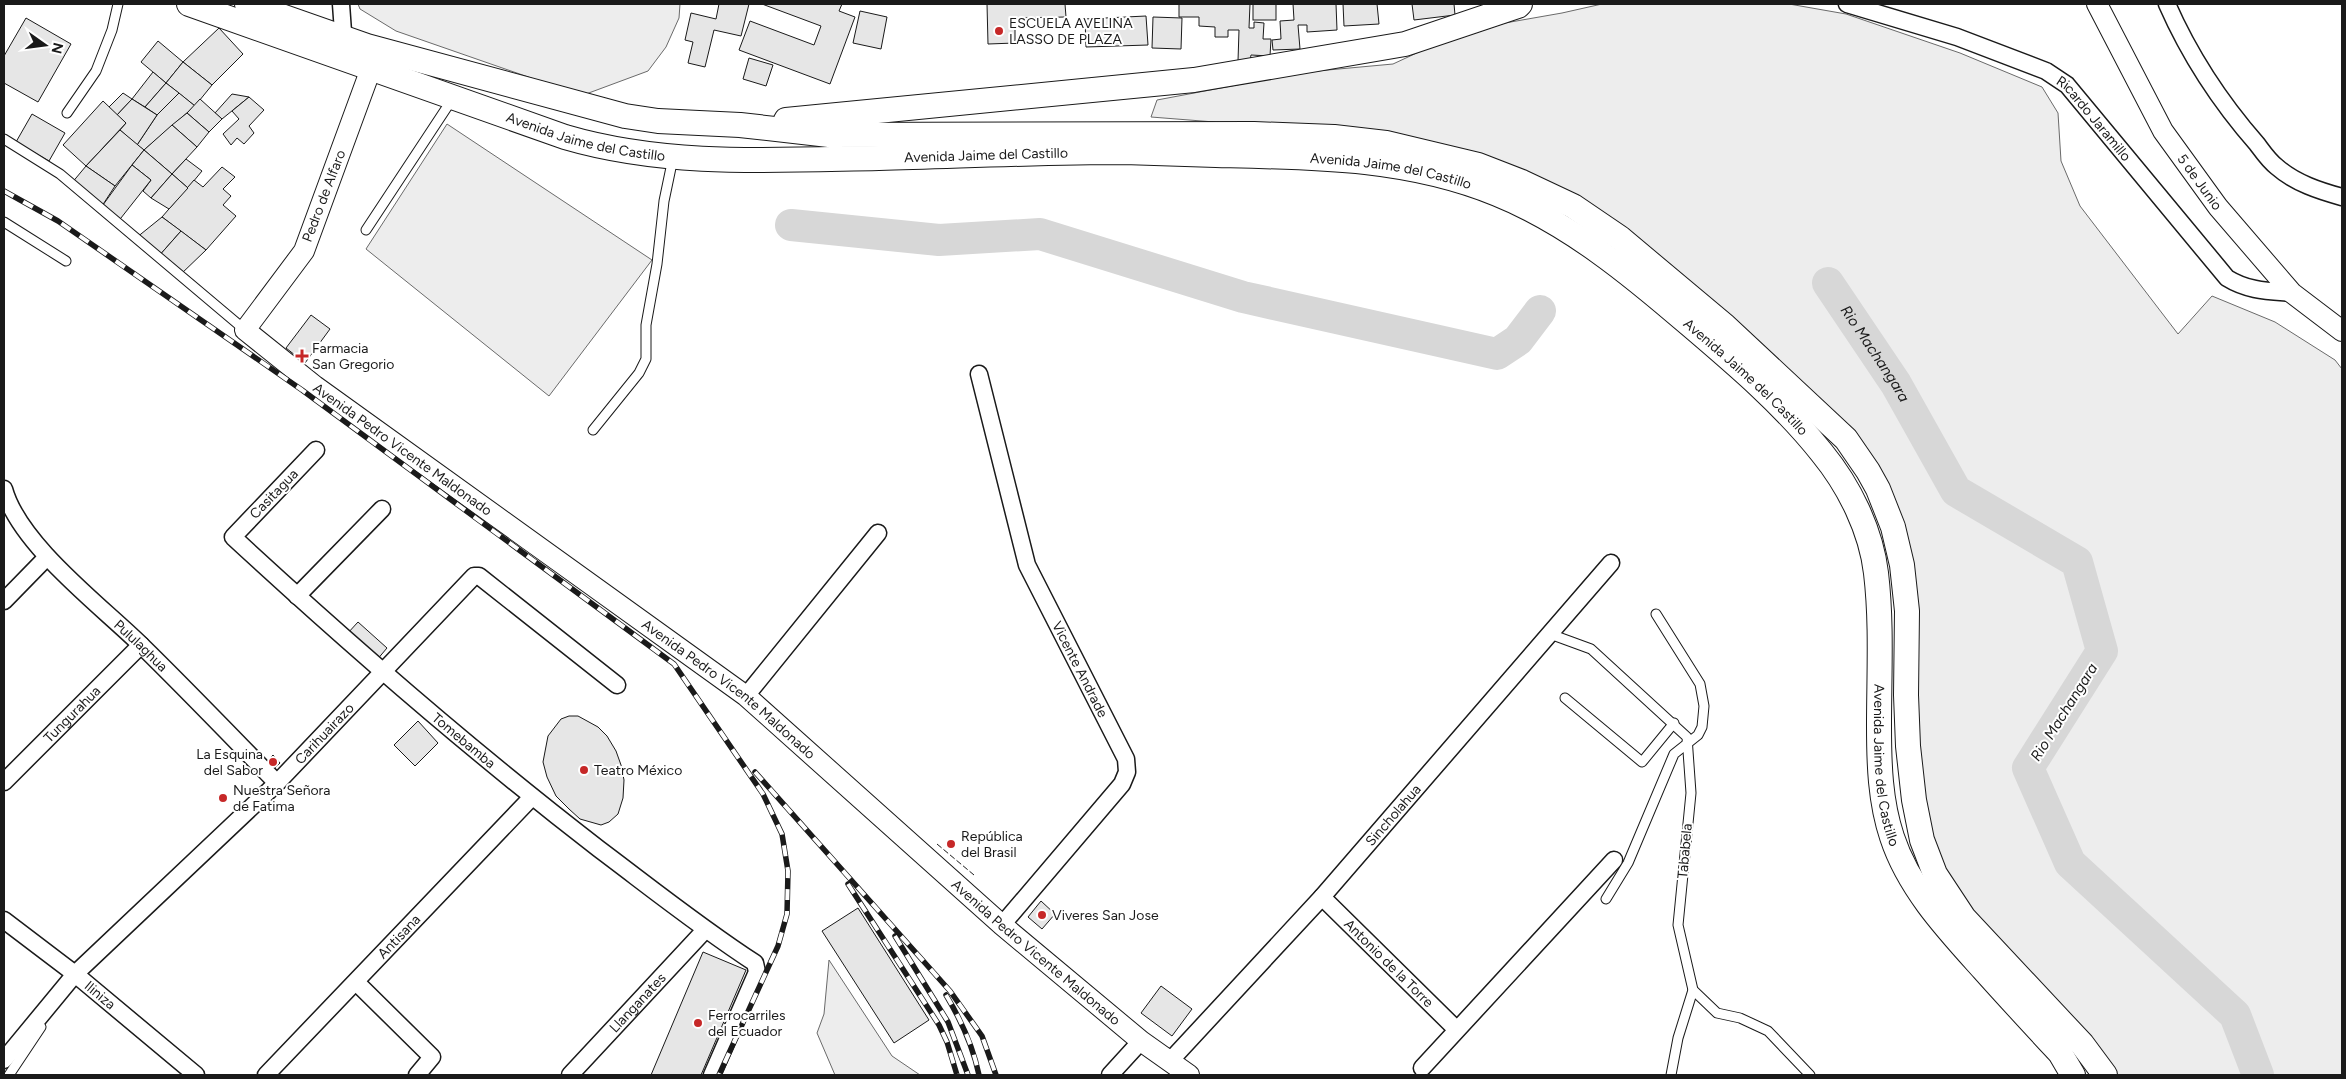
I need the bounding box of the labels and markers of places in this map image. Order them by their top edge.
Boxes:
place label: ESCUELA AVELINA LASSO DE PLAZA [1009,15,1133,48]
marker: ESCUELA AVELINA LASSO DE PLAZA [993,25,1005,37]
place label: Farmacia San Gregorio [312,340,394,373]
marker: Farmacia San Gregorio [296,350,308,362]
place label: La Esquina del Sabor [196,746,263,779]
marker: La Esquina del Sabor [267,756,279,768]
place label: Teatro México [594,762,682,779]
marker: Teatro México [578,764,590,776]
place label: Nuestra Señora de Fatima [233,782,330,815]
marker: Nuestra Señora de Fatima [217,792,229,804]
place label: República del Brasil [961,828,1023,861]
marker: República del Brasil [945,838,957,850]
place label: Viveres San Jose [1052,907,1159,924]
marker: Viveres San Jose [1036,909,1048,921]
place label: Ferrocarriles del Ecuador [708,1007,785,1040]
marker: Ferrocarriles del Ecuador [692,1017,704,1029]

